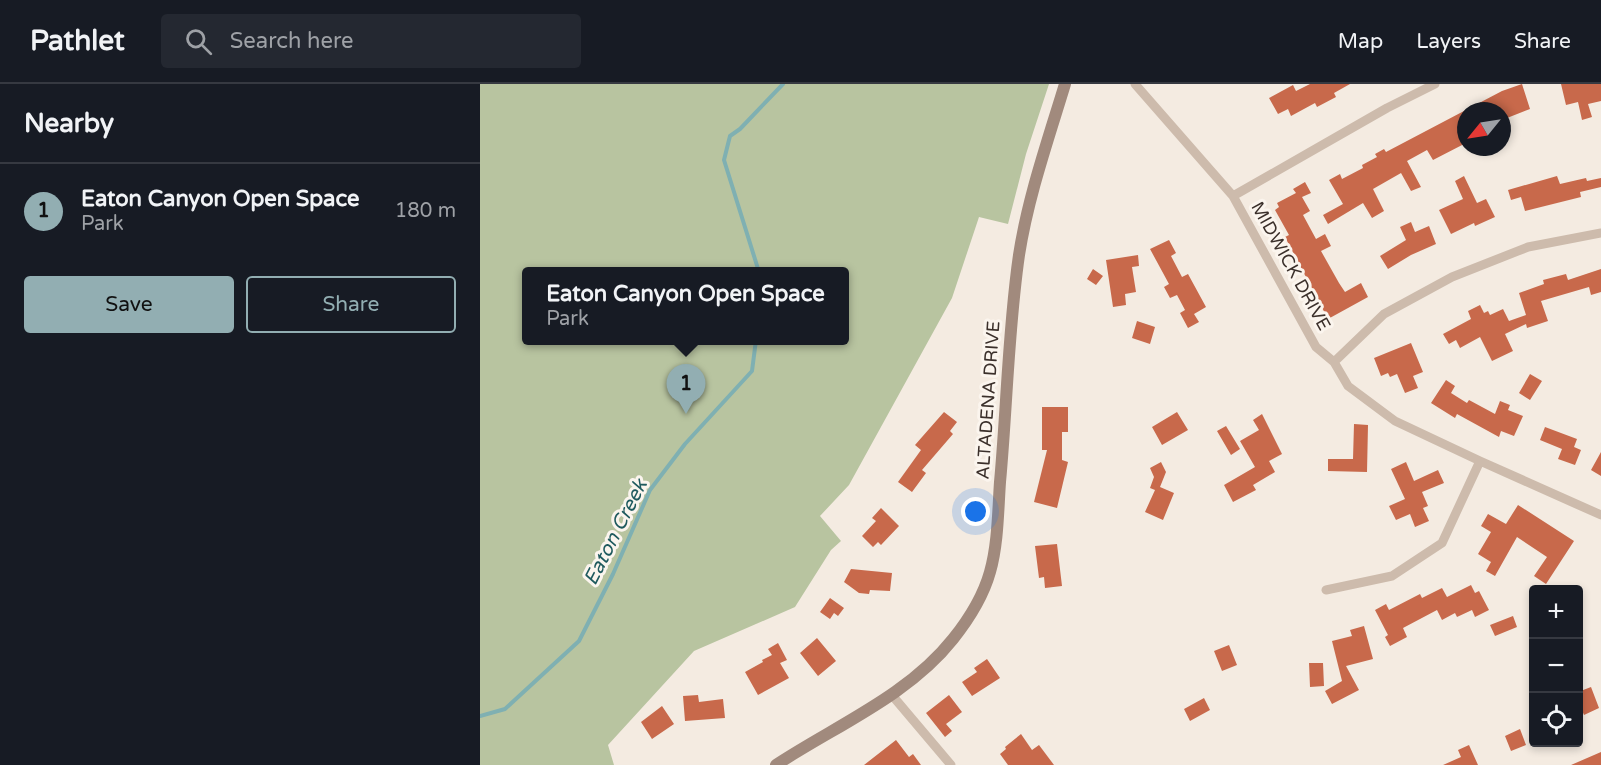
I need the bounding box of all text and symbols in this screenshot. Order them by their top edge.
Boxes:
search box [161,14,581,68]
text: Pathlet [30,24,125,58]
icon: search [182,25,215,58]
text: Search here [230,28,353,54]
text: Map [1338,29,1383,54]
text: Layers [1416,29,1481,54]
text: Share [1514,29,1571,54]
north arrow [1457,102,1511,156]
text: Nearby [24,108,114,139]
text: Eaton Canyon Open Space [81,186,360,212]
street label: MIDWICK DRIVE [1246,198,1336,334]
text: 1 [37,199,50,223]
text: 180 m [395,199,456,223]
text: Park [81,212,124,236]
popup [522,267,849,345]
button: Save [24,276,234,333]
button: Share [246,276,456,333]
text: Eaton Canyon Open Space [546,281,825,307]
text: Park [546,307,589,331]
street label: ALTADENA DRIVE [971,320,1005,480]
pin: 1 [666,364,706,414]
water label: Eaton Creek [579,474,654,589]
your location [961,497,990,526]
map controls [1529,585,1583,747]
button: + [1529,585,1583,639]
button: − [1529,639,1583,693]
button: locate [1529,693,1583,747]

